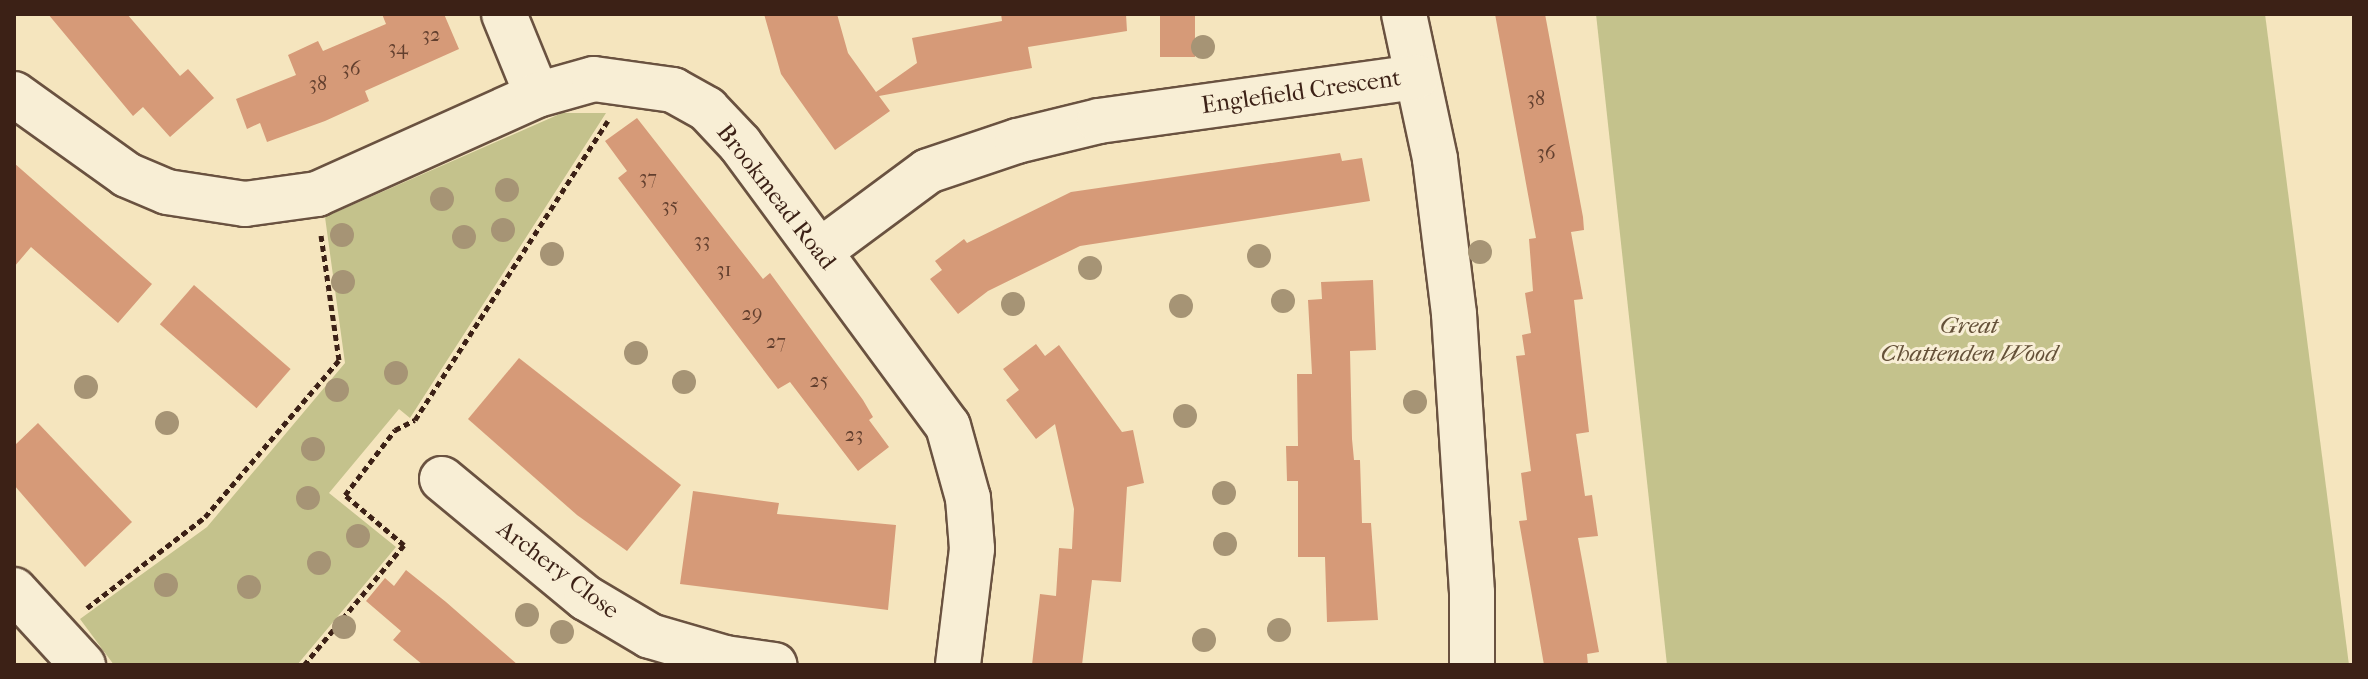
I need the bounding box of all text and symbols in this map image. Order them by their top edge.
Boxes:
house number: 32 [422,22,440,46]
house number: 34 [388,35,408,59]
house number: 36 [341,56,361,80]
street label: Englefield Crescent [1199,64,1403,120]
house number: 38 [309,71,327,95]
house number: 38 [1527,86,1545,110]
street label: Brookmead Road [710,119,842,275]
house number: 36 [1536,140,1556,164]
house number: 37 [639,165,657,189]
house number: 35 [662,193,678,217]
house number: 33 [694,228,710,252]
house number: 31 [716,257,732,281]
house number: 29 [742,301,762,325]
park label: Great Chattenden Wood [1881,312,2057,368]
house number: 27 [766,329,786,353]
house number: 25 [810,368,828,392]
house number: 23 [845,422,863,446]
street label: Archery Close [491,515,625,625]

